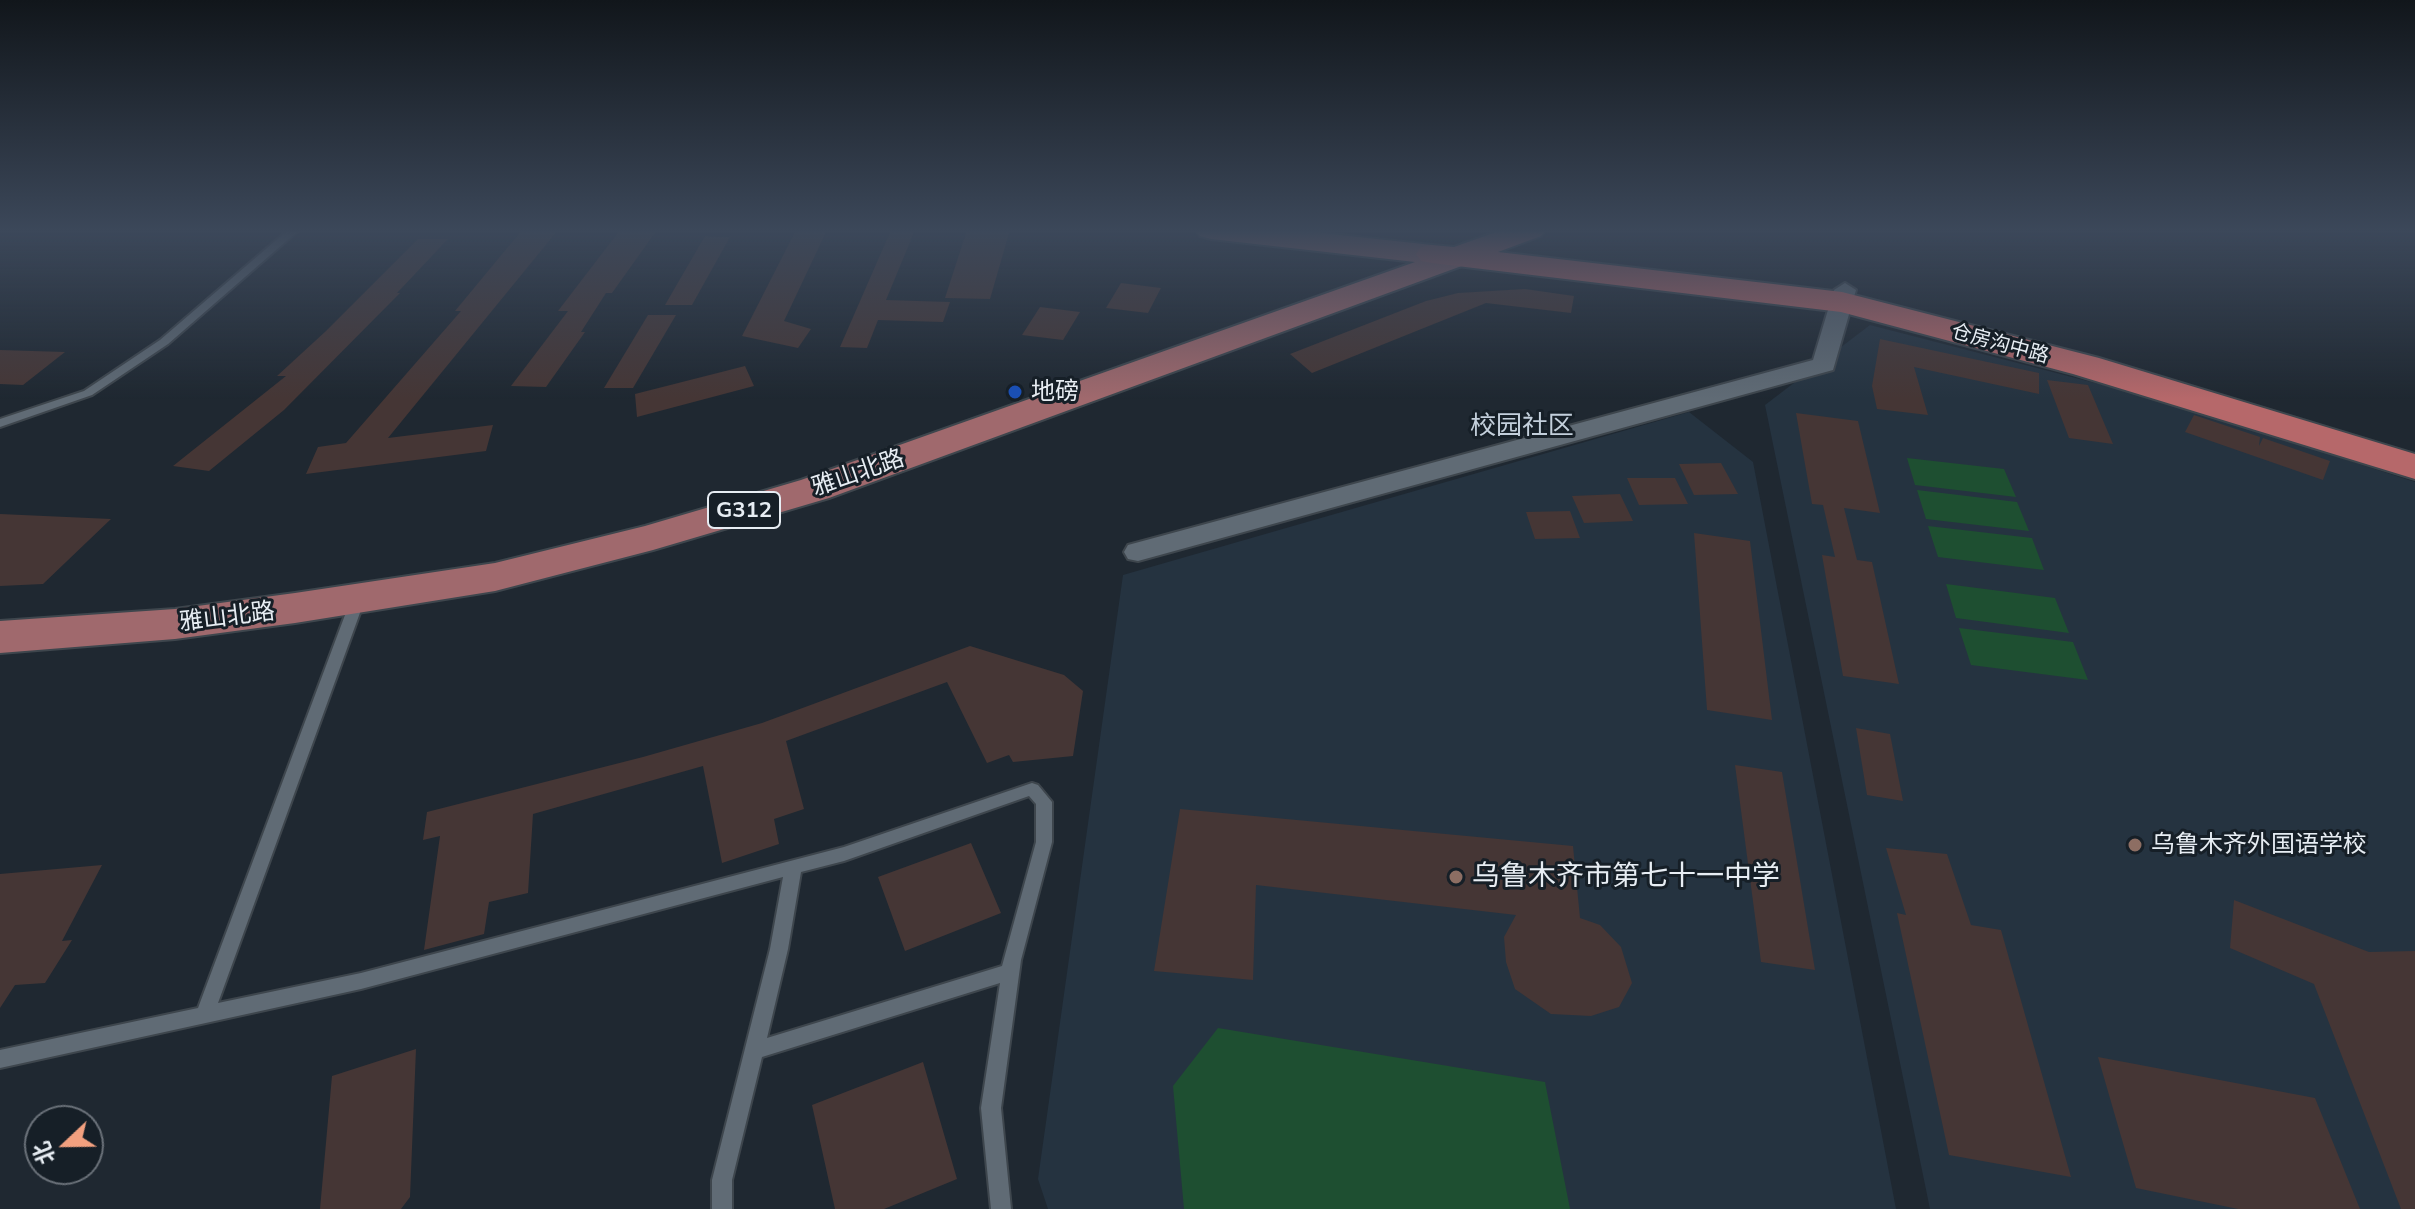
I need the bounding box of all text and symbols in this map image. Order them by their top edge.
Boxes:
street label: 仓房沟中路 [1949,319,2051,369]
place label: 地磅 [1031,378,1079,406]
marker: 地磅 [1006,383,1024,401]
district label: 校园社区 [1470,410,1574,442]
street label: 雅山北路 [808,444,908,502]
road number: G312 [708,492,780,528]
street label: 雅山北路 [178,597,276,637]
place label: 乌鲁木齐外国语学校 [2151,831,2367,859]
marker: 乌鲁木齐外国语学校 [2126,836,2144,854]
place label: 乌鲁木齐市第七十一中学 [1472,860,1780,894]
marker: 乌鲁木齐市第七十一中学 [1447,868,1465,886]
north arrow [24,1105,104,1185]
text: 北 [27,1138,61,1169]

